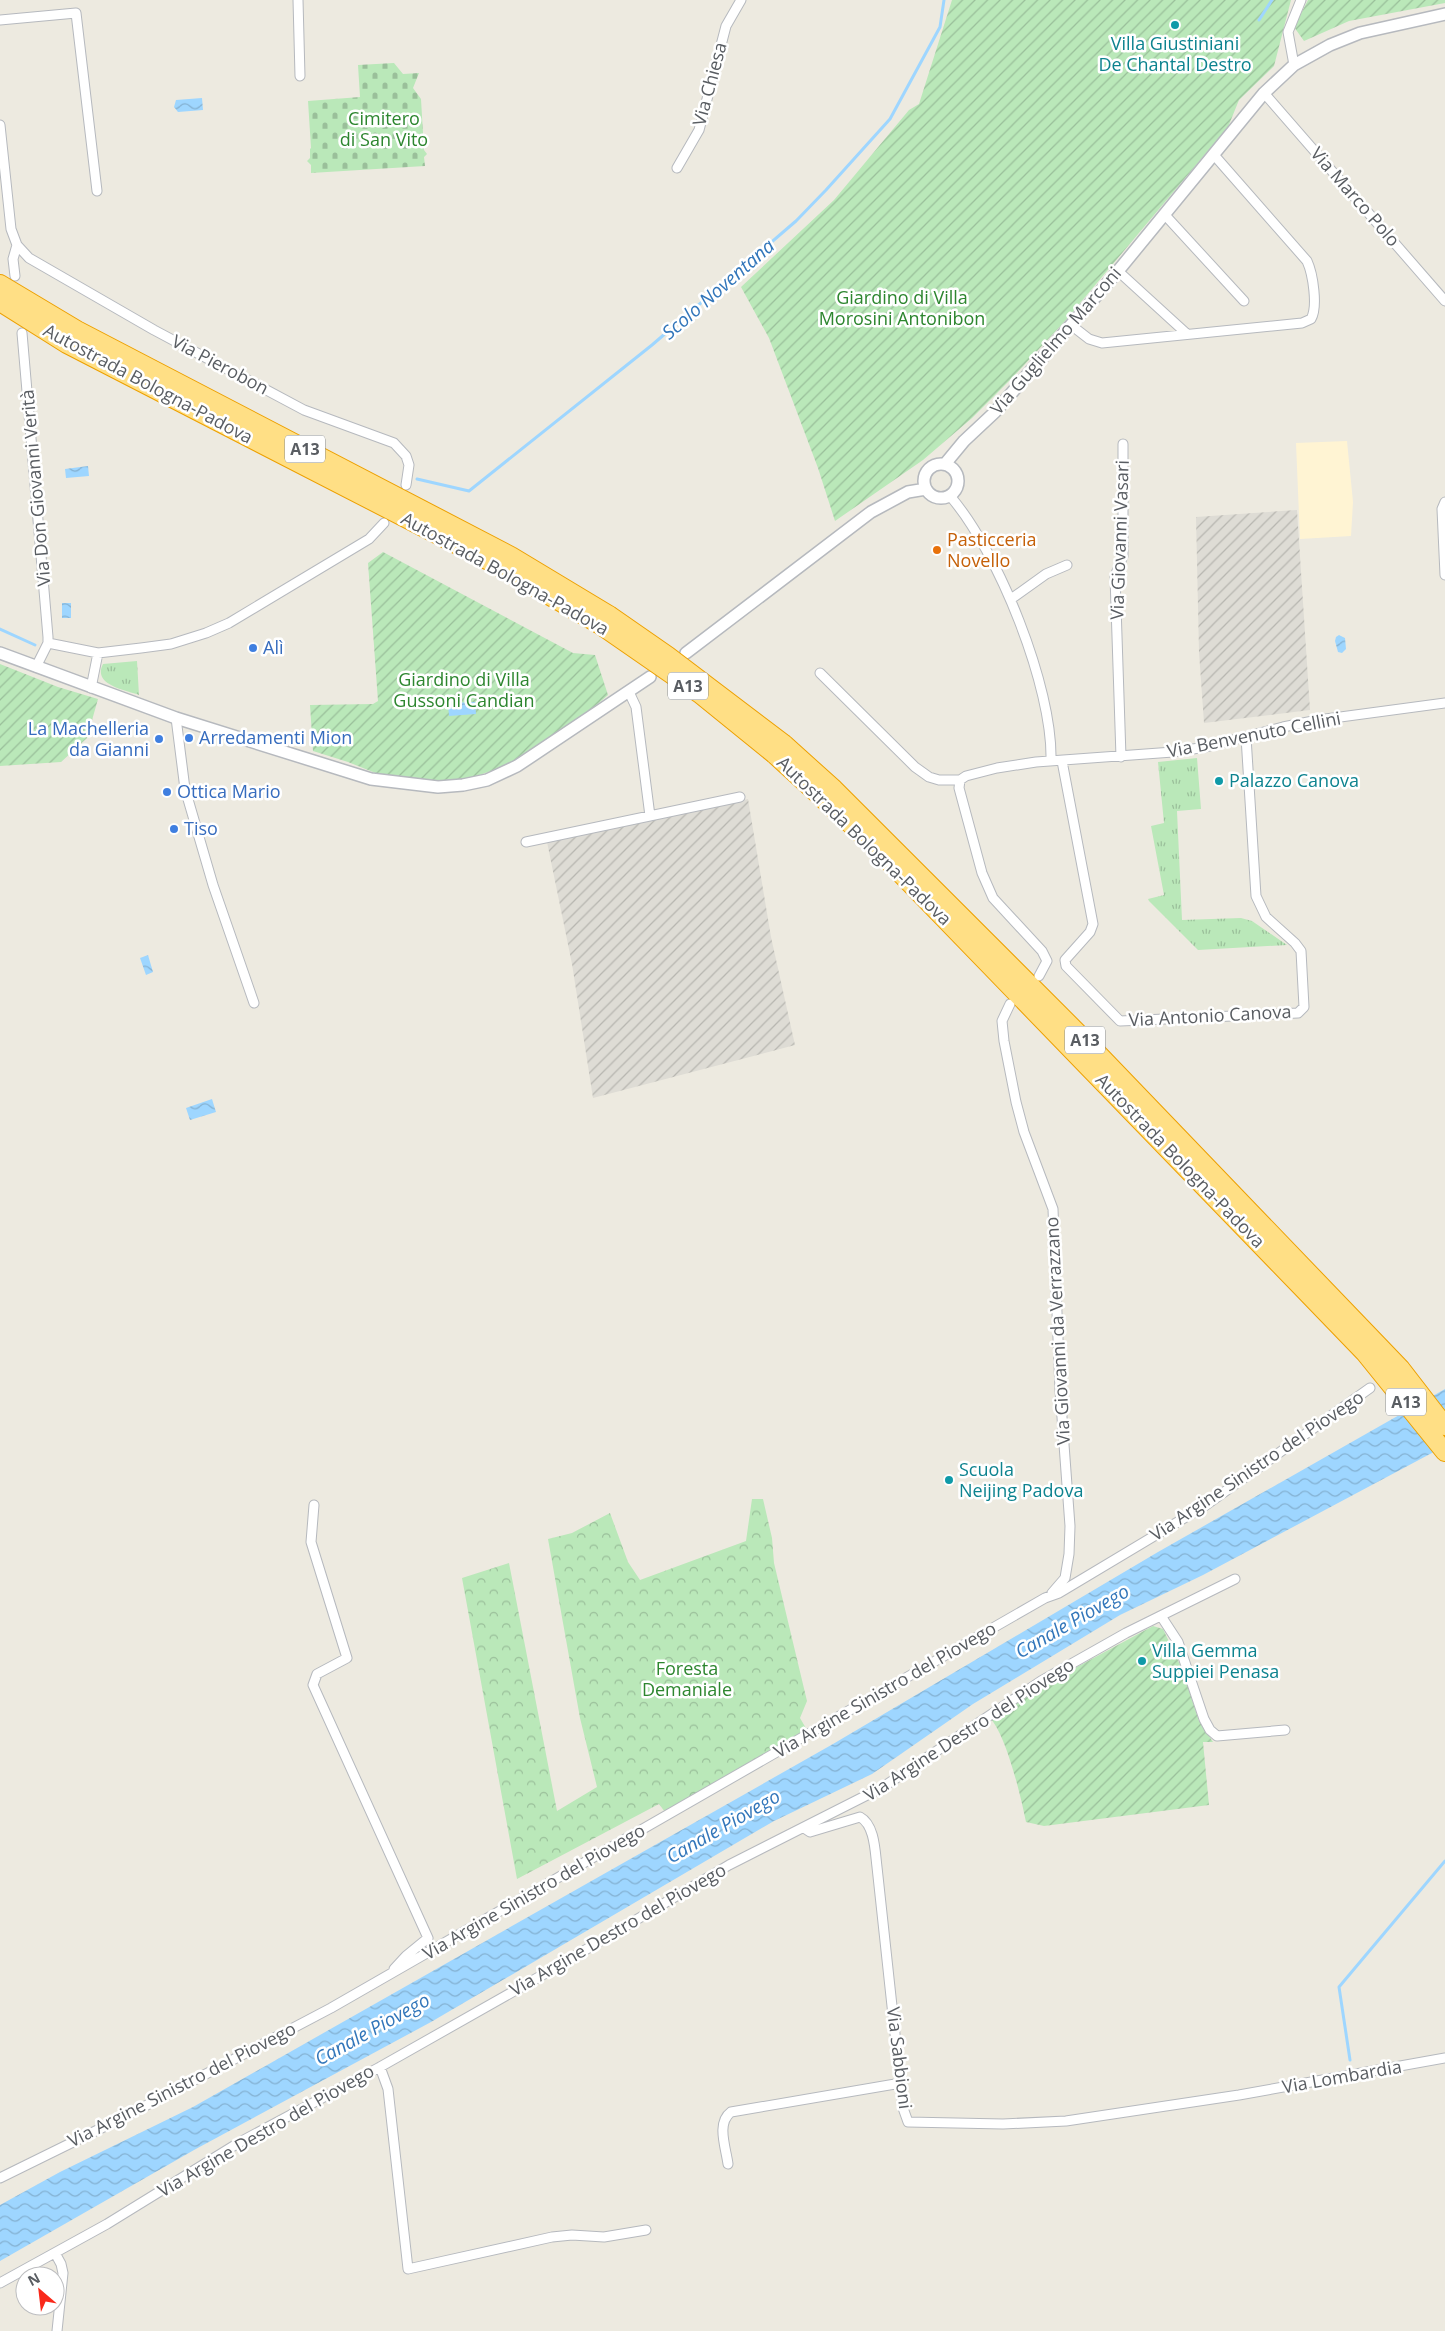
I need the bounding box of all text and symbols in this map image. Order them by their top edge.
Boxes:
marker: Villa Giustiniani De Chantal Destro [1169,19,1181,31]
place label: Villa Giustiniani De Chantal Destro [1098,31,1252,76]
street label: Via Chiesa [686,39,732,128]
park label: Cimitero di San Vito [340,106,428,151]
street label: Via Marco Polo [1306,141,1406,251]
water label: Scolo Noventana [656,233,780,345]
street label: Via Guglielmo Marconi [984,261,1126,419]
park label: Giardino di Villa Morosini Antonibon [819,285,985,330]
street label: Autostrada Bologna-Padova [40,318,257,449]
street label: Via Pierobon [168,329,273,400]
street label: Via Don Giovanni Verità [14,389,56,587]
road number: A13 [285,436,325,462]
street label: Via Giovanni Vasari [1104,460,1134,620]
street label: Autostrada Bologna-Padova [397,506,614,640]
place label: Pasticceria Novello [947,527,1037,572]
marker: Pasticceria Novello [931,544,943,556]
place label: Alì [263,635,283,659]
marker: Alì [247,642,259,654]
park label: Giardino di Villa Gussoni Candian [393,667,535,712]
road number: A13 [668,672,708,699]
street label: Via Benvenuto Cellini [1165,705,1343,763]
place label: La Machelleria da Gianni [28,716,149,761]
place label: Arredamenti Mion [199,725,352,749]
marker: Arredamenti Mion [183,732,195,744]
marker: La Machelleria da Gianni [153,733,165,745]
street label: Autostrada Bologna-Padova [772,750,957,930]
place label: Palazzo Canova [1229,768,1359,792]
marker: Palazzo Canova [1213,775,1225,787]
place label: Ottica Mario [177,779,281,803]
marker: Ottica Mario [161,786,173,798]
place label: Tiso [184,816,218,840]
marker: Tiso [168,823,180,835]
street label: Via Antonio Canova [1128,999,1292,1031]
road number: A13 [1065,1026,1105,1054]
street label: Autostrada Bologna-Padova [1091,1068,1271,1253]
street label: Via Giovanni da Verrazzano [1039,1216,1075,1446]
street label: Via Argine Sinistro del Piovego [1145,1385,1368,1546]
road number: A13 [1386,1388,1426,1415]
place label: Scuola Neijing Padova [959,1457,1083,1502]
marker: Scuola Neijing Padova [943,1474,955,1486]
water label: Canale Piovego [1010,1578,1134,1664]
street label: Via Argine Sinistro del Piovego [769,1616,1000,1763]
place label: Villa Gemma Suppiei Penasa [1152,1638,1279,1683]
street label: Via Argine Destro del Piovego [859,1652,1078,1806]
marker: Villa Gemma Suppiei Penasa [1136,1655,1148,1667]
park label: Foresta Demaniale [642,1656,732,1701]
water label: Canale Piovego [661,1783,785,1869]
street label: Via Argine Sinistro del Piovego [418,1818,649,1965]
street label: Via Argine Destro del Piovego [505,1857,730,2001]
water label: Canale Piovego [310,1987,434,2071]
street label: Via Sabbioni [882,2005,918,2110]
street label: Via Argine Sinistro del Piovego [63,2016,300,2152]
street label: Via Lombardia [1280,2054,1403,2098]
street label: Via Argine Destro del Piovego [153,2058,378,2202]
north arrow [15,2266,65,2316]
text: N [24,2268,43,2290]

